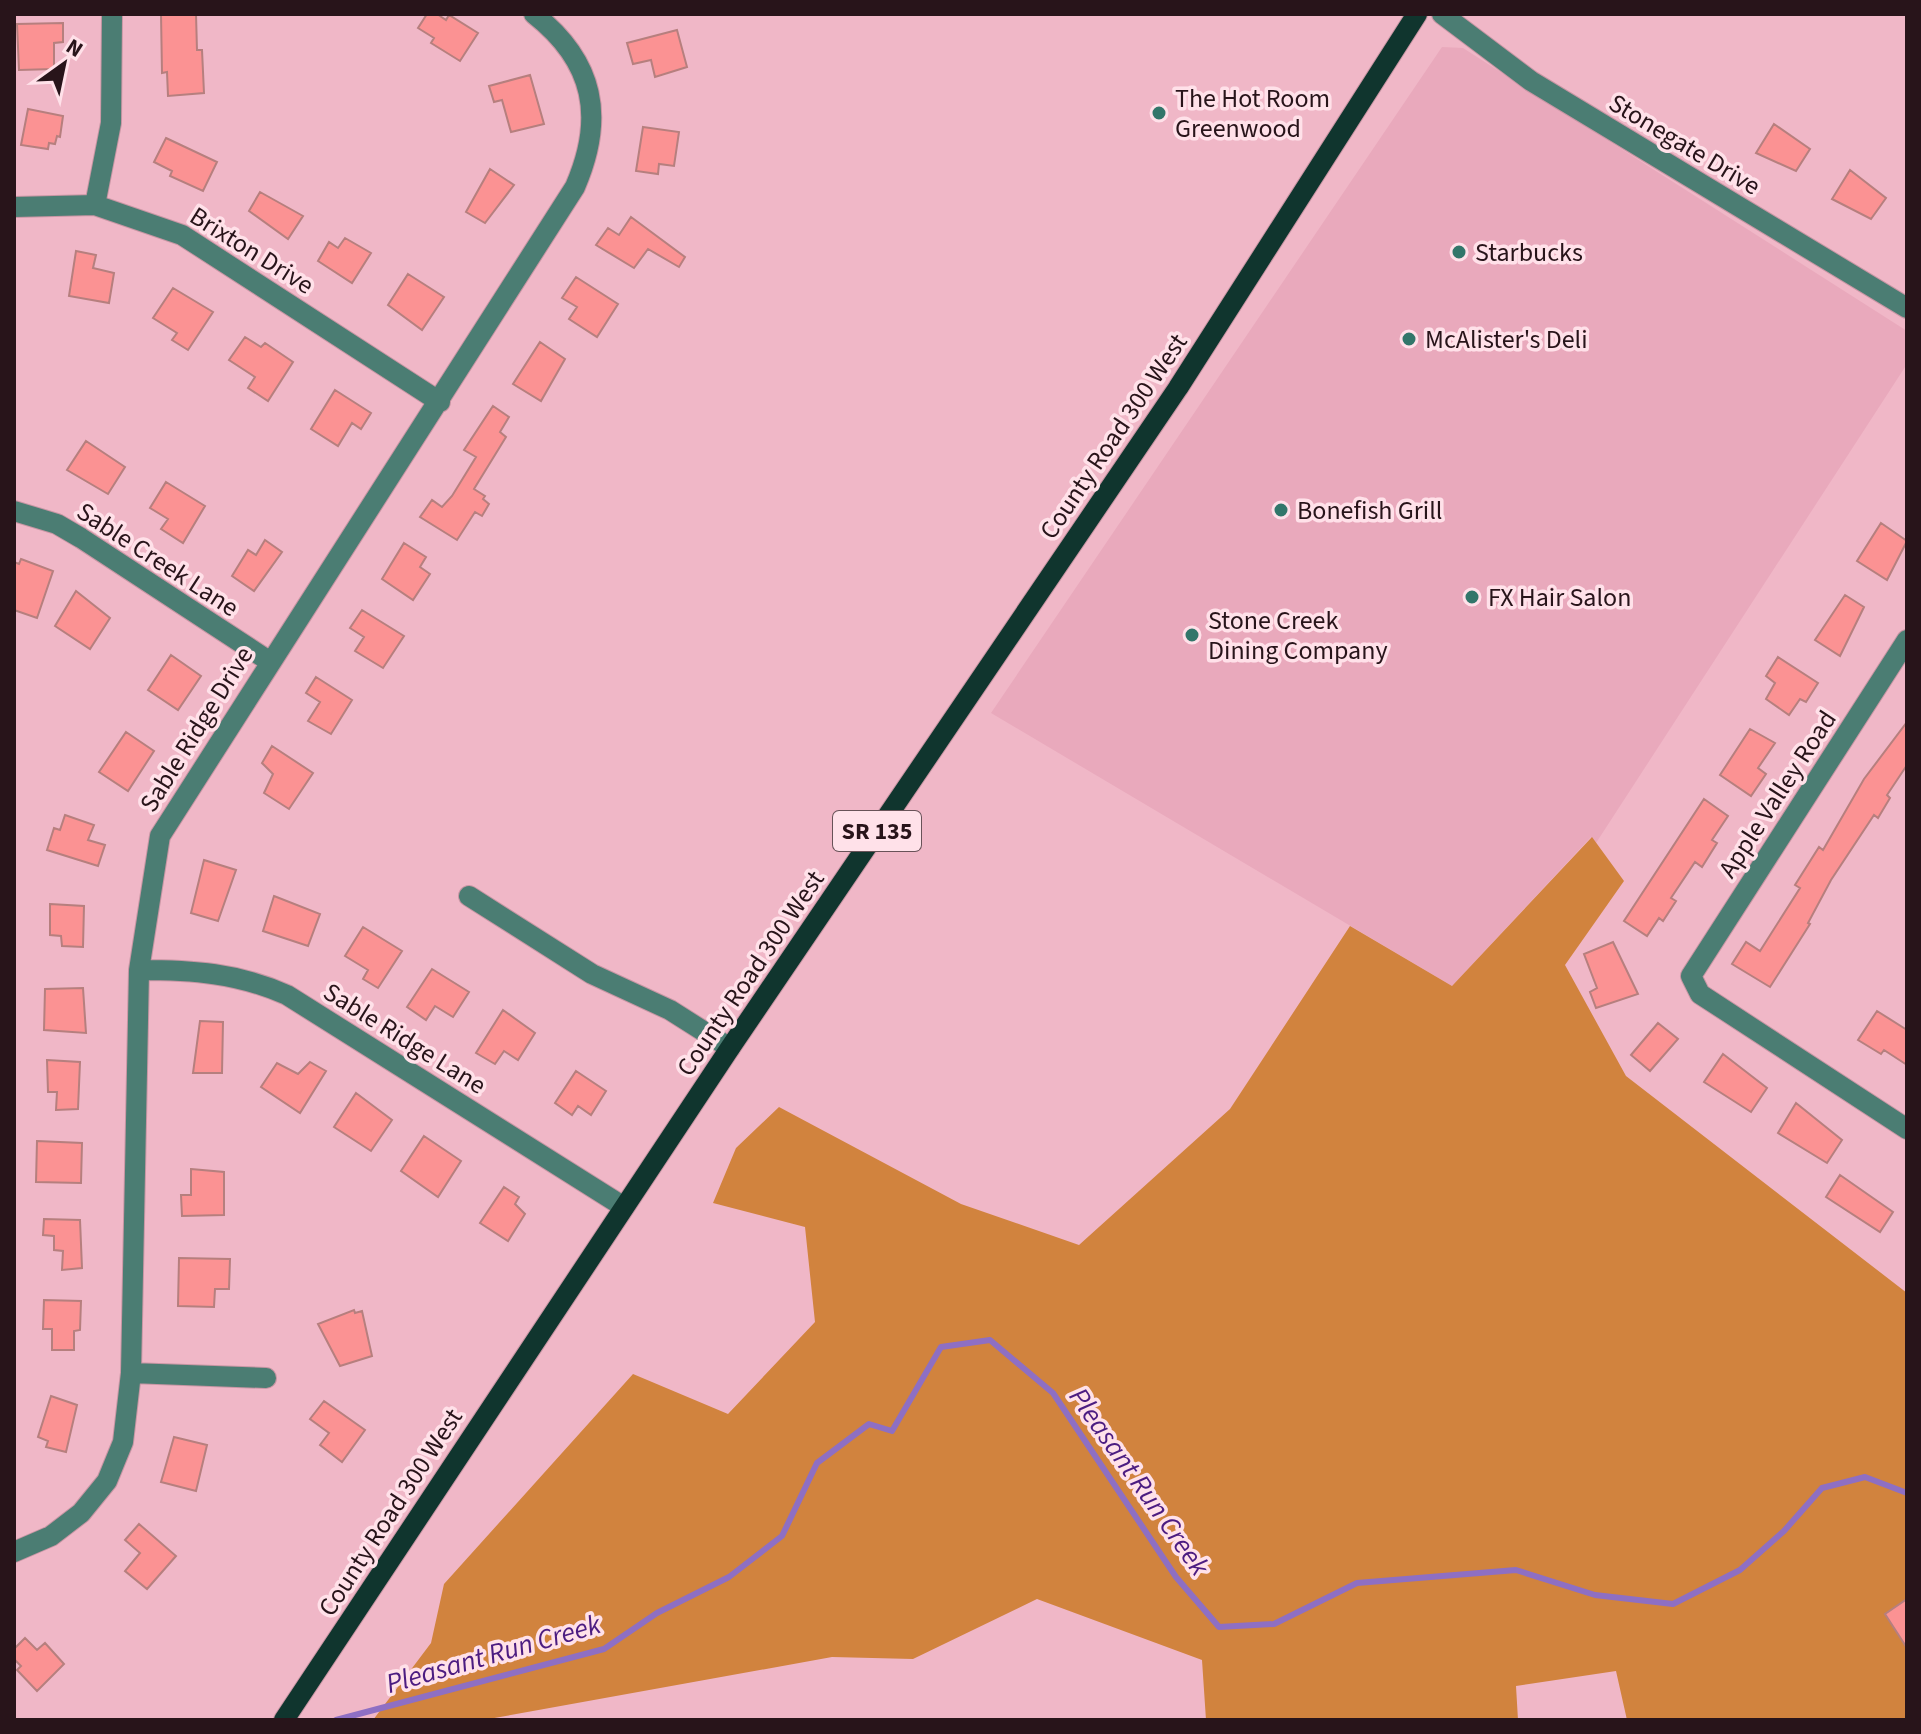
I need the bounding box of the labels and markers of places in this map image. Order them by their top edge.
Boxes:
place label: The Hot Room Greenwood [1175,80,1330,147]
marker: The Hot Room Greenwood [1150,104,1168,122]
place label: Starbucks [1475,234,1583,271]
marker: Starbucks [1450,243,1468,261]
place label: McAlister's Deli [1425,321,1588,358]
marker: McAlister's Deli [1400,330,1418,348]
place label: Bonefish Grill [1297,492,1442,529]
marker: Bonefish Grill [1272,501,1290,519]
place label: FX Hair Salon [1488,579,1631,616]
marker: FX Hair Salon [1463,588,1481,606]
place label: Stone Creek Dining Company [1208,602,1388,669]
marker: Stone Creek Dining Company [1183,626,1201,644]

